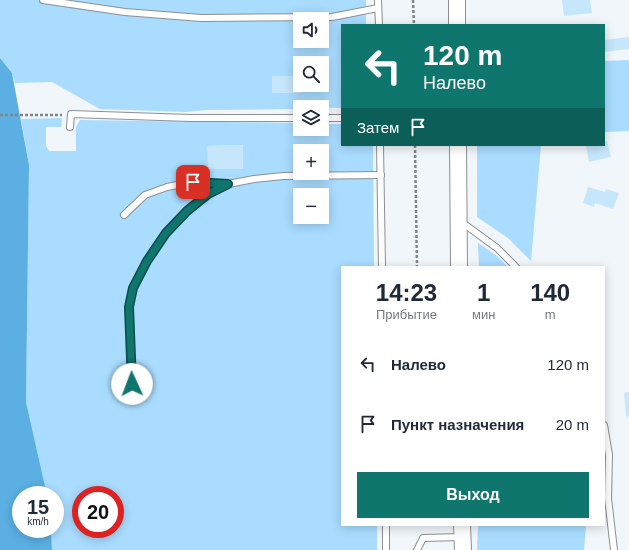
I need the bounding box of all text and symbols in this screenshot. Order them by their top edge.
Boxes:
map controls [293,12,329,224]
button: sound [293,12,329,48]
icon: left [357,40,409,92]
text: 120 m [423,40,502,71]
button: search [293,56,329,92]
text: Налево [423,73,486,93]
button: layers [293,100,329,136]
icon: arrive [407,116,429,138]
text: Затем [357,119,399,136]
button: + [293,144,329,180]
pin [176,165,210,199]
icon: arrive [182,171,204,193]
button: − [293,188,329,224]
text: 14:23 [376,279,437,306]
text: 1 [477,279,490,306]
text: 140 [530,279,570,306]
text: Прибытие [376,307,437,322]
text: мин [472,307,495,322]
text: m [545,307,556,322]
icon: left [357,353,379,375]
text: Налево [391,356,446,373]
text: 120 m [547,356,589,373]
position arrow [111,363,153,405]
icon: arrive [357,413,379,435]
text: Пункт назначения [391,416,524,433]
text: 20 m [556,416,589,433]
button: Выход [357,472,589,518]
speed limit sign: 20 [72,486,124,538]
text: 15 [27,496,49,518]
text: km/h [27,516,49,527]

